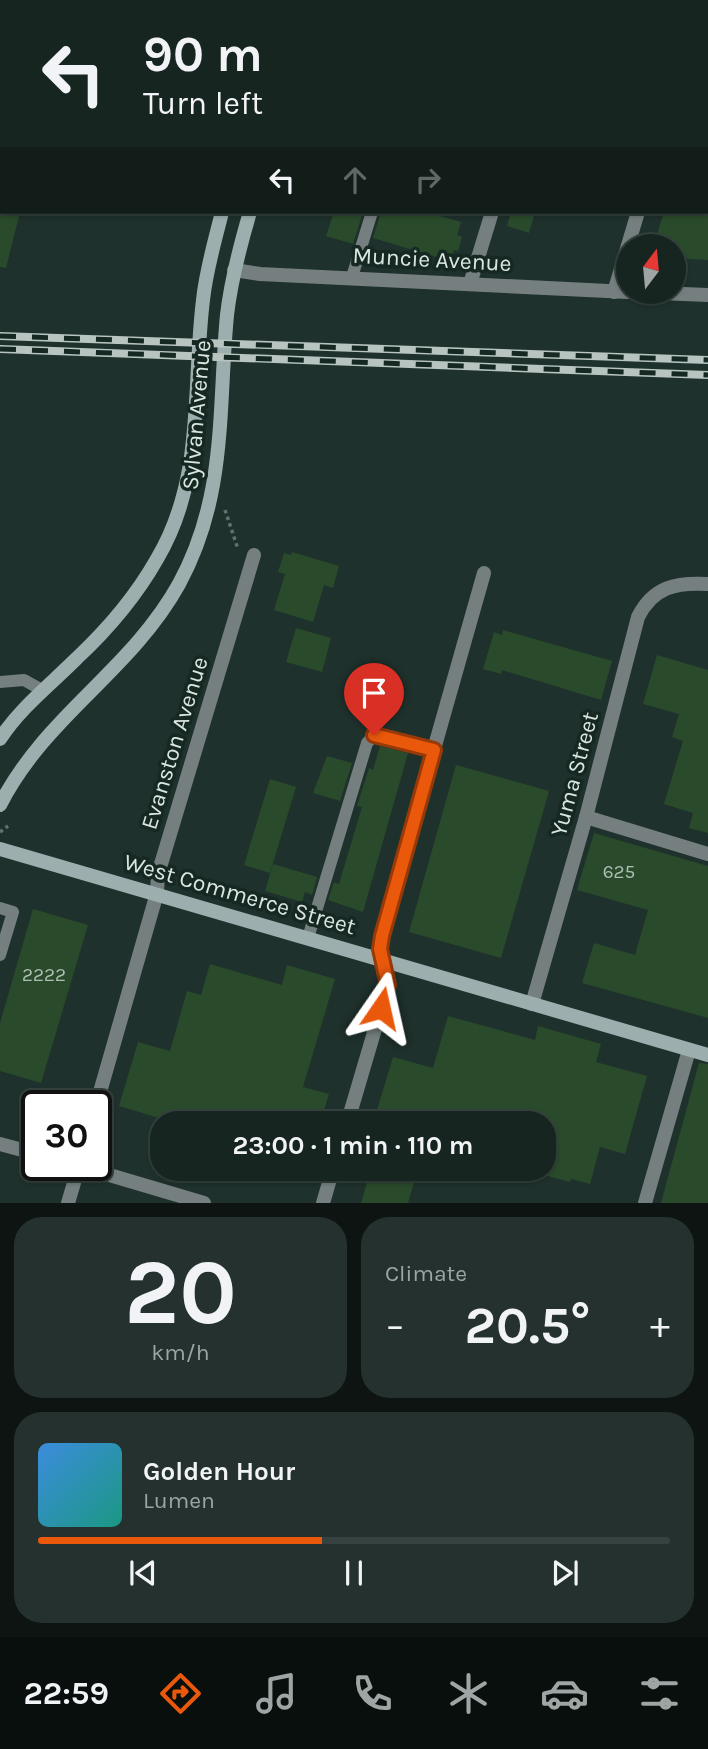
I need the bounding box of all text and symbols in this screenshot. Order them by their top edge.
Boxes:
text: 90 m [143,26,263,83]
icon: left [28,28,119,119]
text: Turn left [143,85,263,122]
icon: left [263,161,301,199]
icon: ahead [336,161,374,199]
icon: right [409,161,447,199]
north arrow [616,234,686,304]
map controls [616,234,686,304]
street label: Muncie Avenue [352,242,512,277]
street label: Sylvan Avenue [176,339,216,491]
street label: Evanston Avenue [135,653,214,833]
pin [344,663,404,735]
icon: arrive [355,674,393,712]
street label: Yuma Street [545,709,604,839]
street label: West Commerce Street [121,848,359,941]
house number: 625 [603,861,635,883]
house number: 2222 [22,964,66,986]
position arrow [344,971,418,1045]
speed limit sign: 30 [21,1090,112,1181]
text: 23:00 · 1 min · 110 m [233,1130,473,1161]
text: 20 [124,1240,237,1346]
text: Climate [385,1260,467,1287]
text: 20.5° [465,1295,591,1356]
text: − [385,1303,405,1348]
text: + [650,1303,670,1348]
text: km/h [151,1339,210,1366]
text: Golden Hour [143,1456,295,1487]
text: Lumen [143,1487,215,1514]
icon: previous [124,1554,162,1592]
icon: pause [335,1554,373,1592]
icon: next [546,1554,584,1592]
icon: directions [156,1669,205,1718]
icon: music [252,1669,301,1718]
icon: phone [348,1669,397,1718]
icon: climate [444,1669,493,1718]
icon: car [540,1669,589,1718]
icon: filters [635,1669,684,1718]
text: 22:59 [23,1675,109,1712]

